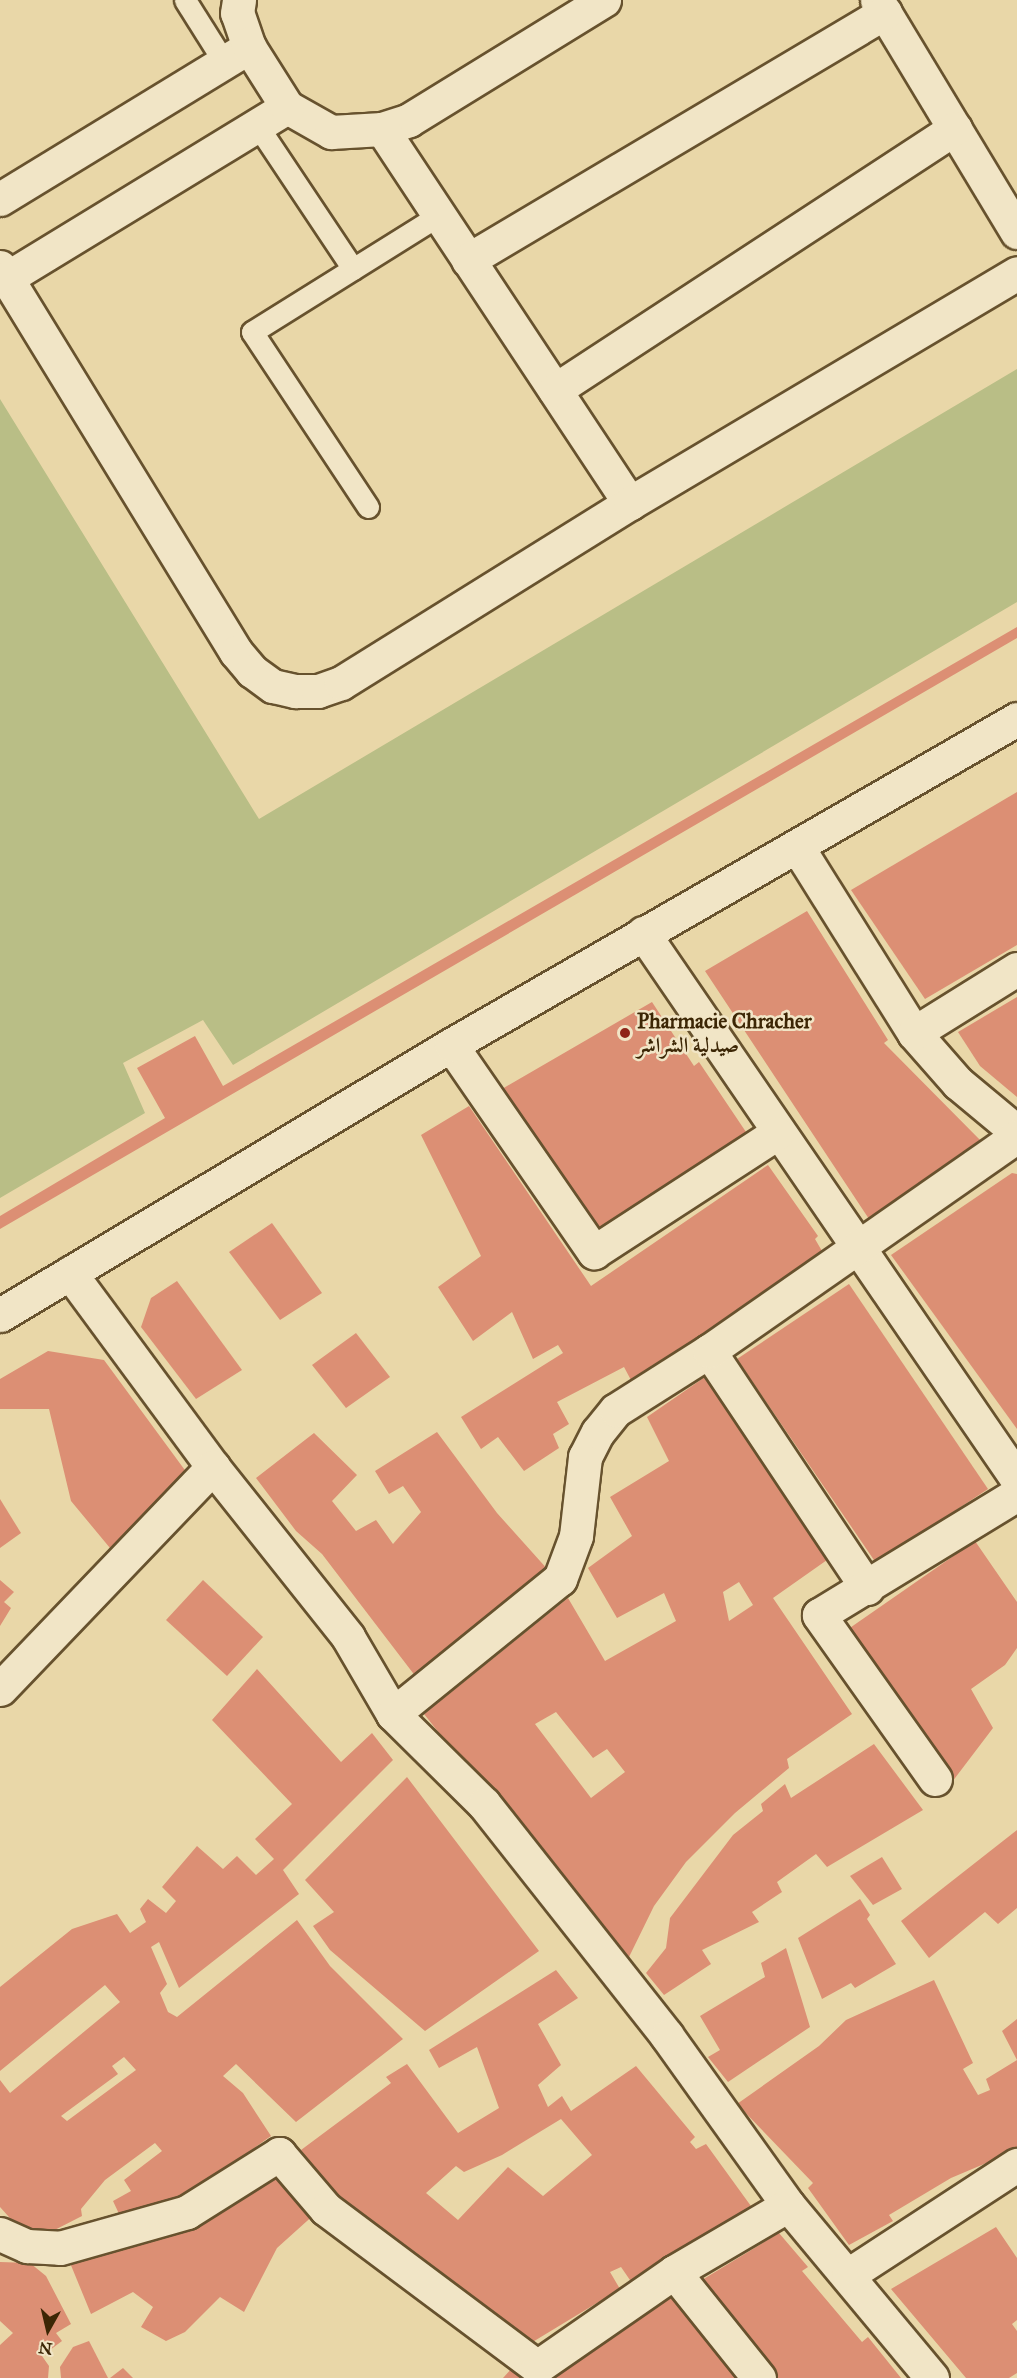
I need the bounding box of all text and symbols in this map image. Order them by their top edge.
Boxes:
place label: Pharmacie Chracher صيدلية الشراشر [637,1008,812,1058]
marker: Pharmacie Chracher صيدلية الشراشر [618,1026,632,1040]
north arrow [18,2300,78,2360]
text: N [37,2338,53,2359]

